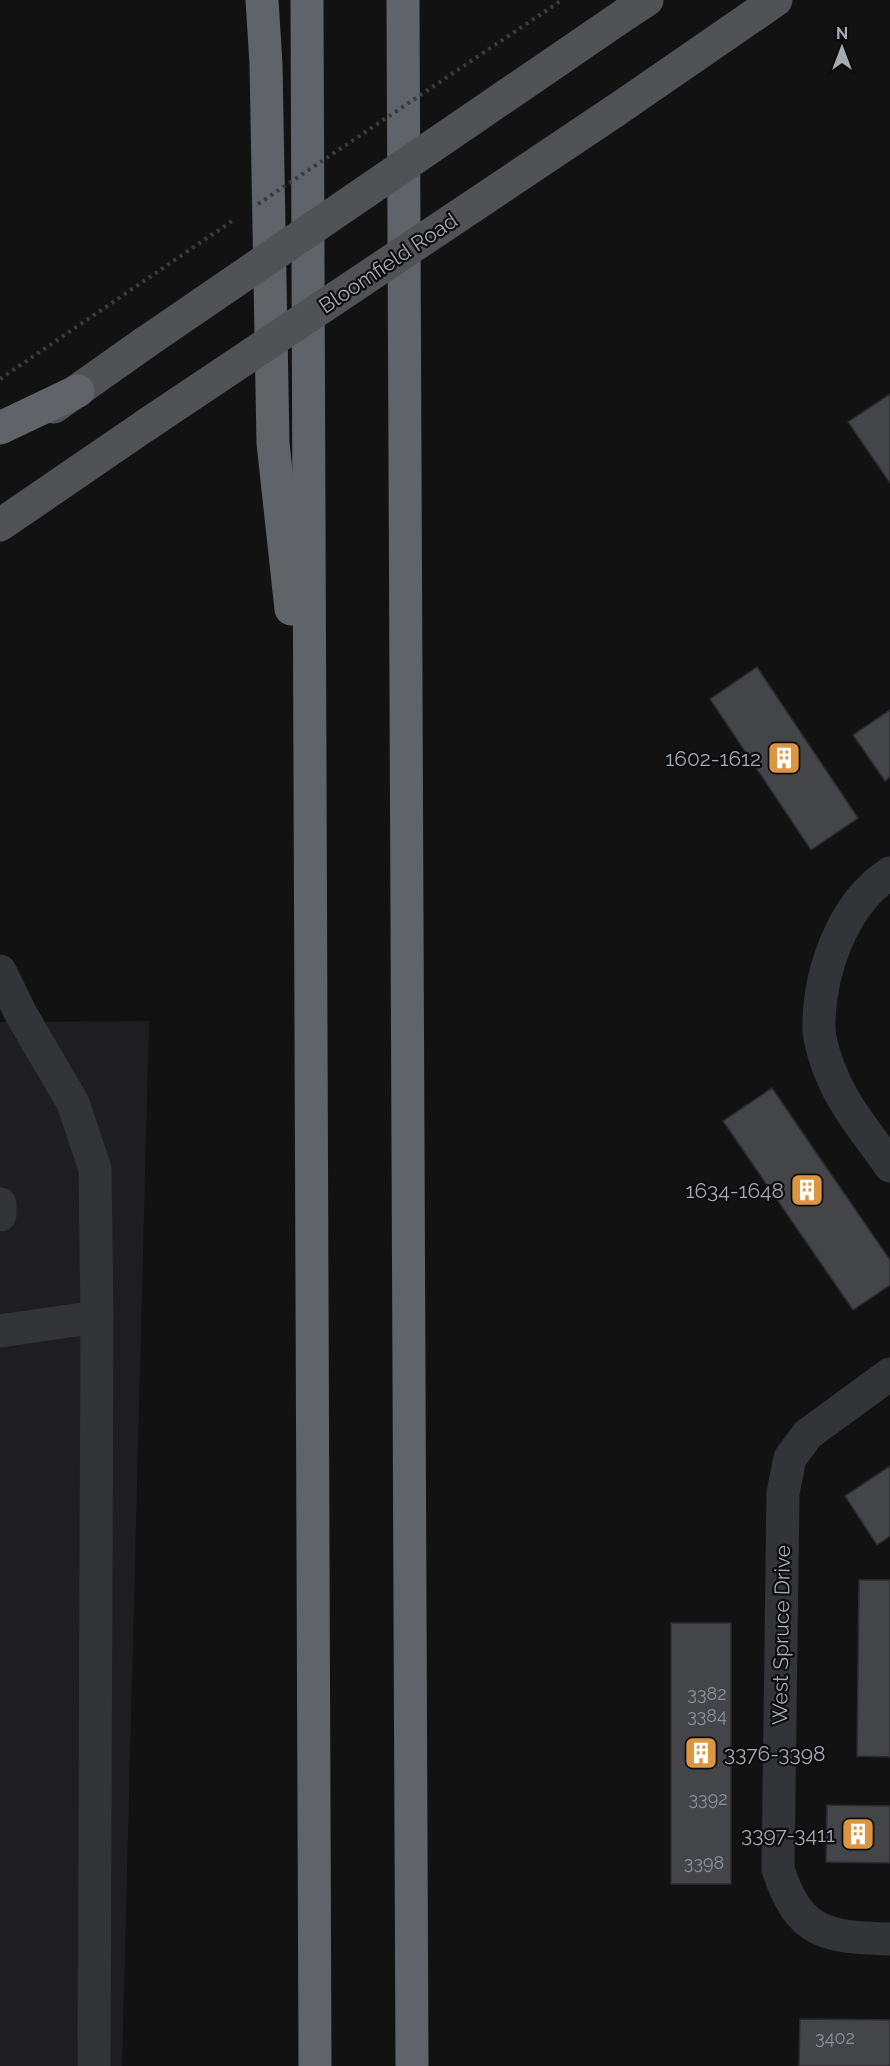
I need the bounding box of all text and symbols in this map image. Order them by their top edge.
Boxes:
north arrow [812,18,872,78]
text: N [836,24,848,43]
street label: Bloomfield Road [314,208,462,318]
building icon: 1602-1612 [766,740,802,776]
place label: 1602-1612 [665,746,761,771]
building icon: 1634-1648 [789,1172,825,1208]
place label: 1634-1648 [685,1178,784,1203]
street label: West Spruce Drive [767,1545,795,1725]
house number: 3382 [687,1683,727,1704]
house number: 3384 [687,1705,727,1726]
building icon: 3376-3398 [683,1735,719,1771]
place label: 3376-3398 [724,1741,826,1766]
house number: 3392 [688,1788,728,1809]
building icon: 3397-3411 [840,1816,876,1852]
place label: 3397-3411 [741,1822,835,1847]
house number: 3398 [684,1852,724,1873]
house number: 3402 [815,2027,855,2048]

